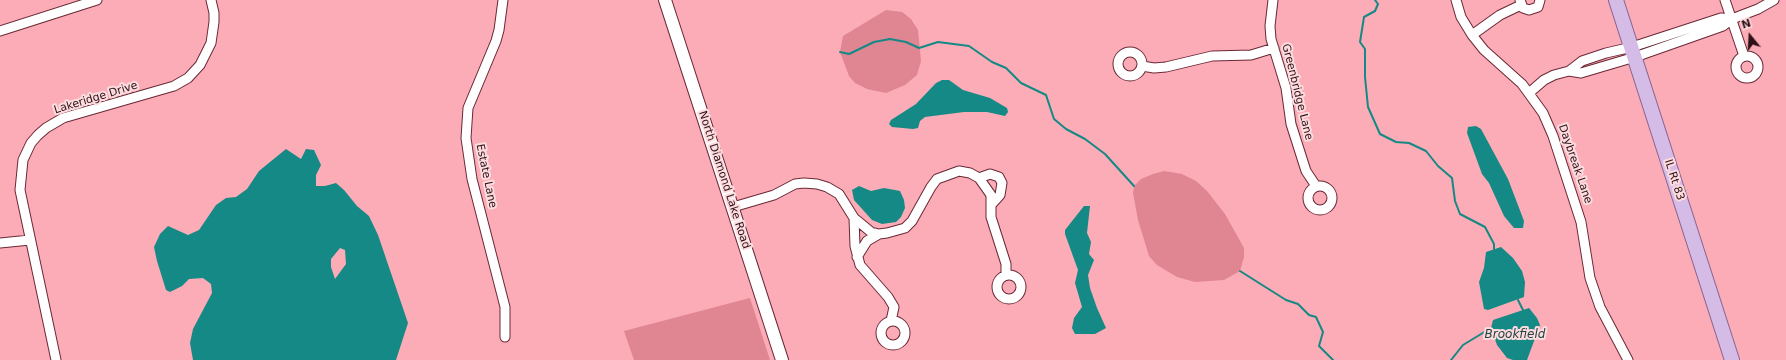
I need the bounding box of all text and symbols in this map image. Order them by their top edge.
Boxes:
north arrow [1730,16,1770,56]
text: N [1740,17,1753,32]
street label: Greenbridge Lane [1279,43,1315,141]
street label: Lakeridge Drive [53,79,139,117]
street label: North Diamond Lake Road [695,109,753,251]
street label: Daybreak Lane [1555,123,1595,205]
street label: Estate Lane [473,143,499,209]
street label: IL Rt 83 [1661,158,1687,202]
water label: Brookfield [1485,328,1545,342]

